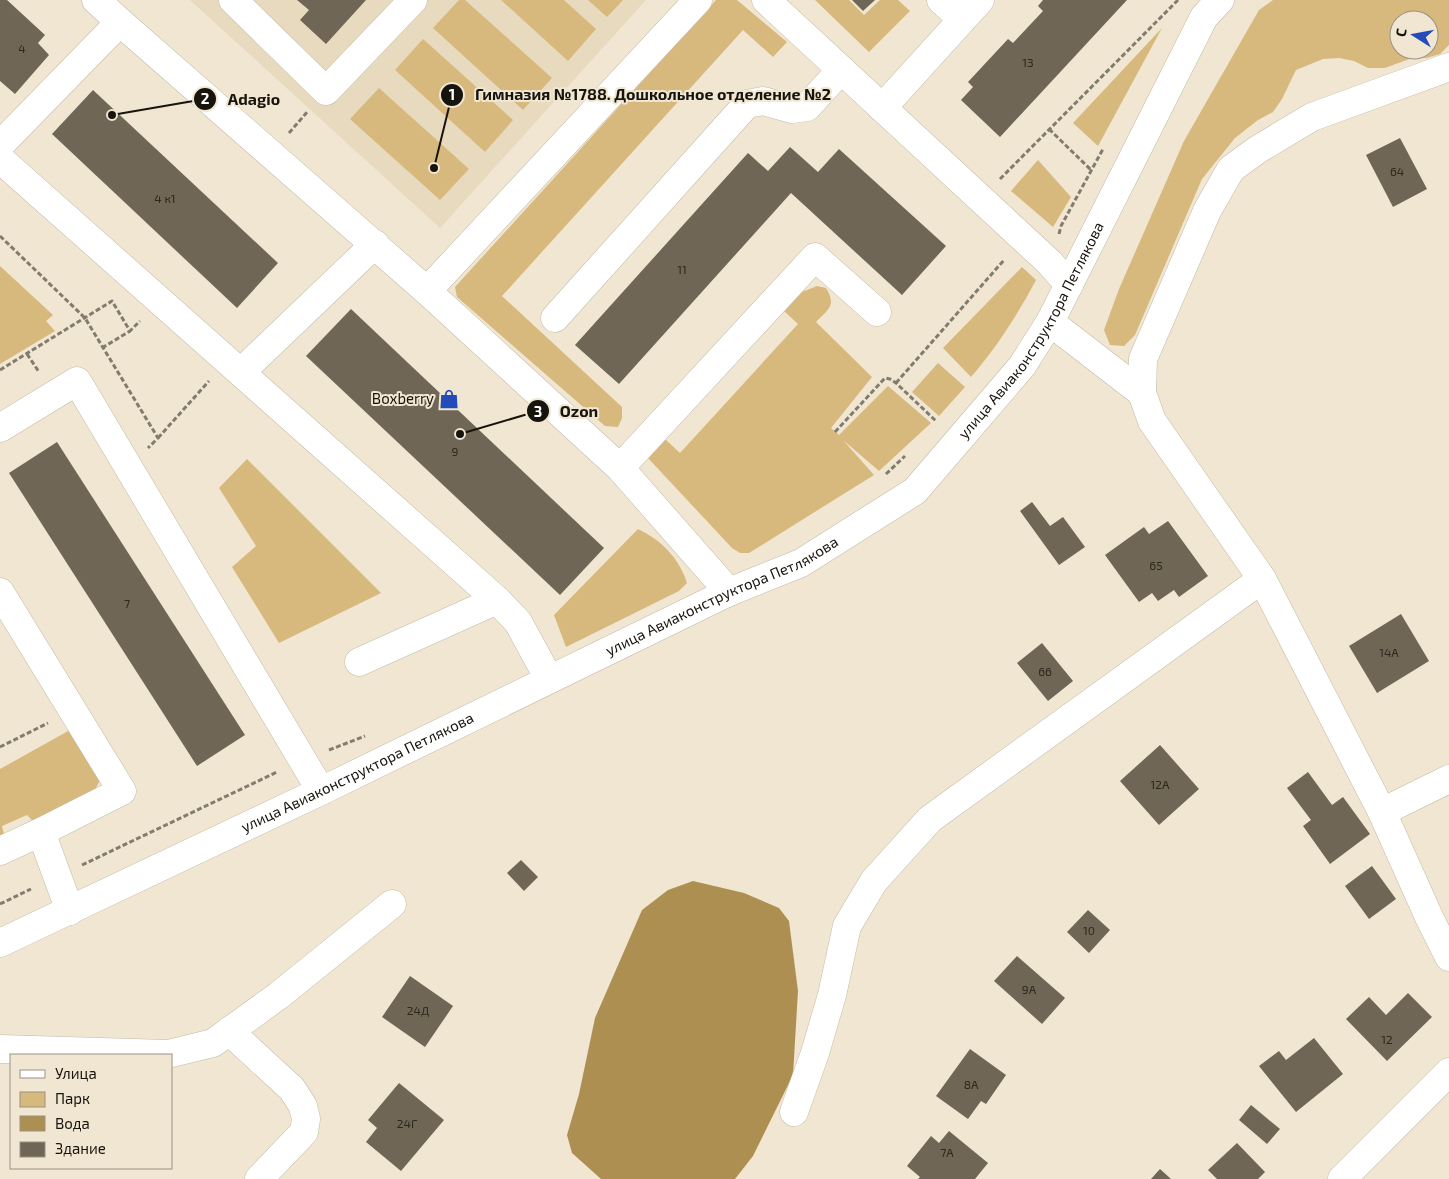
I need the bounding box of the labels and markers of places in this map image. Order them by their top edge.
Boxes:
callout: Гимназия №1788. Дошкольное отделение №2 [440,79,841,110]
callout: Adagio [193,84,290,115]
shop icon: Boxberry [438,388,460,410]
place label: Boxberry [372,389,434,407]
callout: Ozon [525,396,609,427]

